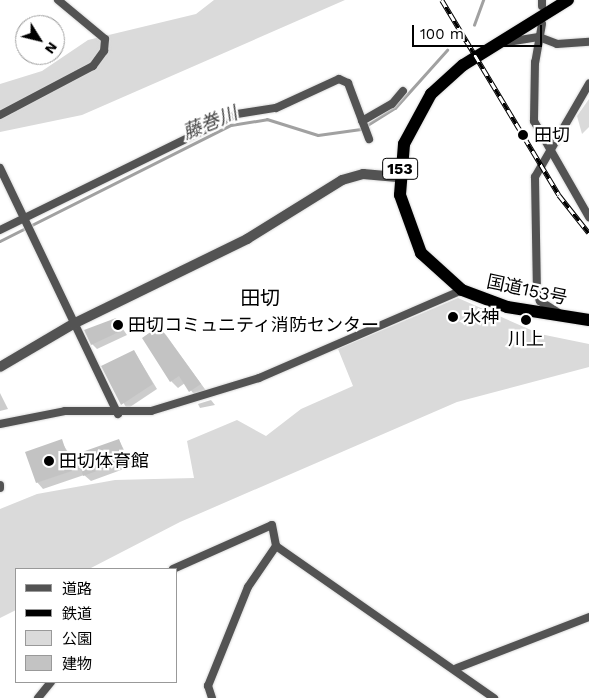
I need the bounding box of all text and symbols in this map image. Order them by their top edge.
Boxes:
north arrow [15,15,65,65]
scale bar [414,15,544,47]
text: 100 m [420,25,464,43]
text: N [42,39,61,57]
water label: 藤巻川 [179,102,241,144]
place label: 田切 [534,124,570,146]
marker: 田切 [516,128,530,142]
road number: 153 [381,156,419,182]
street label: 国道153号 [485,271,569,309]
district label: 田切 [240,286,280,310]
place label: 水神 [463,306,499,328]
marker: 水神 [447,311,459,323]
place label: 田切コミュニティ消防センター [128,314,380,336]
marker: 川上 [520,314,532,326]
marker: 田切コミュニティ消防センター [112,319,124,331]
place label: 川上 [508,328,544,350]
place label: 田切体育館 [59,450,149,472]
marker: 田切体育館 [43,455,55,467]
legend [15,568,178,683]
text: 道路 [62,580,92,598]
text: 鉄道 [62,605,92,623]
text: 公園 [62,630,92,648]
text: 建物 [62,655,92,673]

